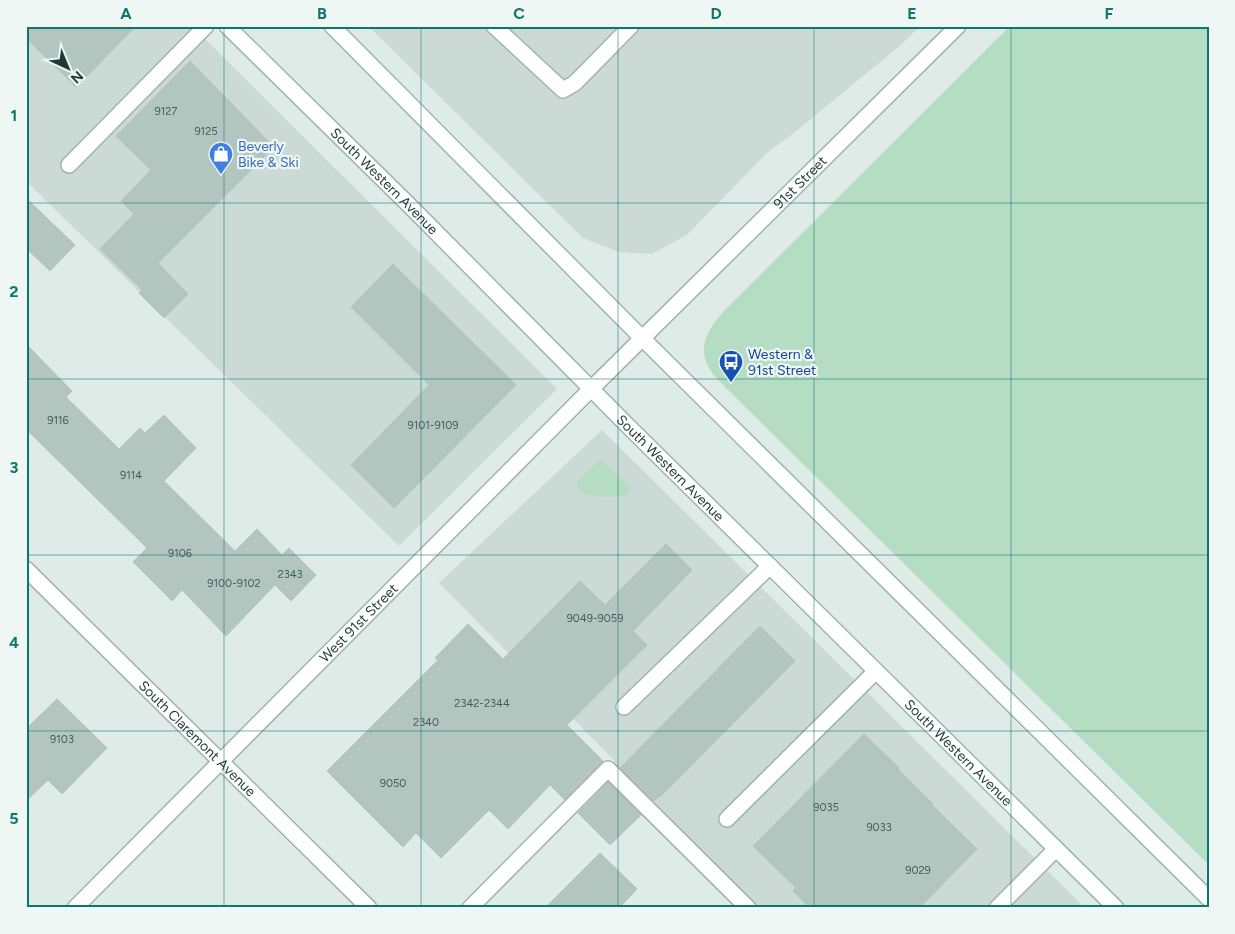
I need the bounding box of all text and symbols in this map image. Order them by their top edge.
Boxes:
text: A [120,4,132,23]
text: B [317,4,327,23]
text: C [513,4,525,23]
text: D [710,4,722,23]
text: E [907,4,917,23]
text: F [1105,4,1114,23]
north arrow [42,42,92,92]
text: N [67,67,86,87]
house number: 9127 [155,105,178,118]
text: 1 [11,106,17,125]
house number: 9125 [194,125,218,138]
street label: South Western Avenue [327,125,442,239]
place label: Beverly Bike & Ski [238,138,299,171]
shop icon: Beverly Bike & Ski [208,141,234,175]
street label: 91st Street [770,153,831,213]
text: 2 [9,282,19,301]
place label: Western & 91st Street [748,346,816,379]
bus stop icon: Western & 91st Street [718,349,744,383]
street label: South Western Avenue [613,411,728,525]
house number: 9116 [47,414,69,427]
house number: 9101-9109 [408,419,459,432]
text: 3 [10,458,19,477]
house number: 9114 [120,469,142,482]
house number: 9106 [168,547,192,560]
house number: 2343 [278,568,302,581]
house number: 9100-9102 [207,577,261,590]
street label: West 91st Street [316,580,402,666]
house number: 9049-9059 [567,612,623,625]
text: 4 [9,633,19,652]
street label: South Claremont Avenue [135,677,259,801]
street label: South Western Avenue [901,696,1016,810]
house number: 2342-2344 [454,697,510,710]
house number: 2340 [413,716,439,729]
house number: 9103 [50,733,74,746]
house number: 9050 [380,777,406,790]
house number: 9035 [813,801,839,814]
text: 5 [9,809,19,828]
house number: 9033 [866,821,892,834]
house number: 9029 [905,864,931,877]

